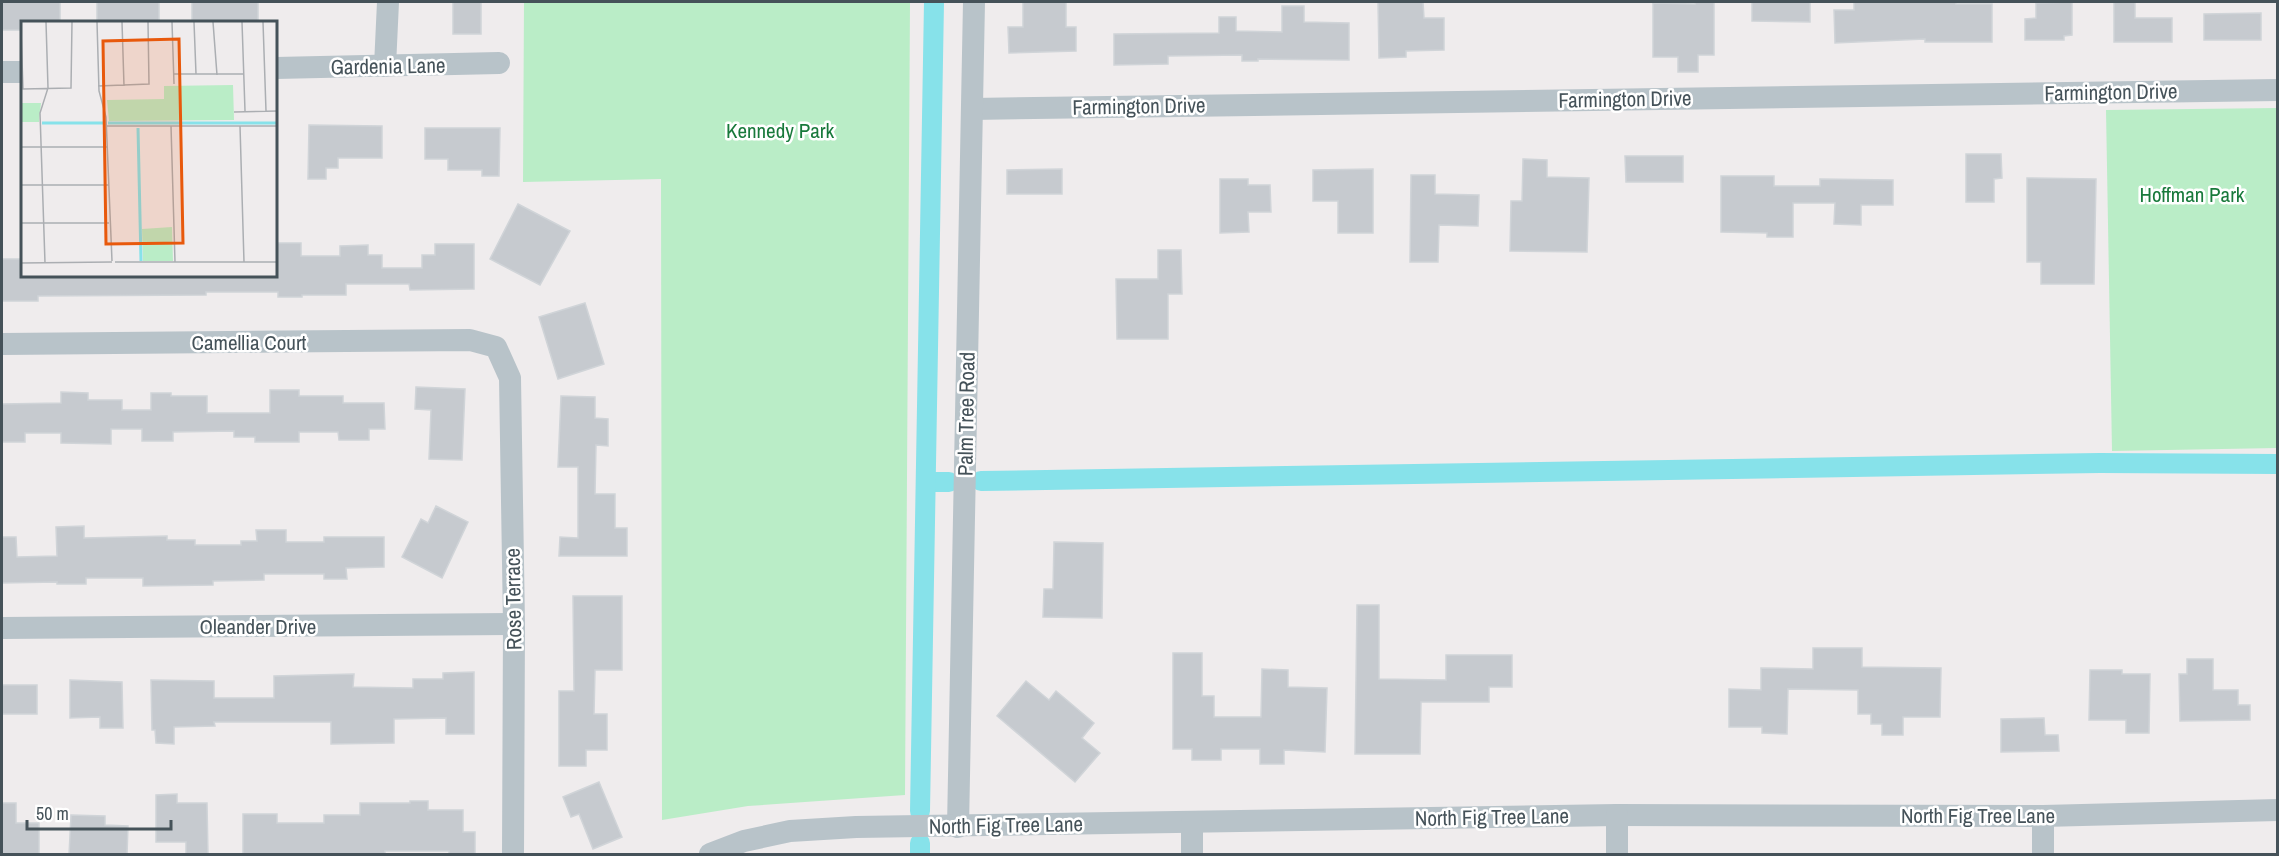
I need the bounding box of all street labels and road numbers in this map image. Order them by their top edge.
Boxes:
street label: Gardenia Lane [330,50,446,82]
street label: Farmington Drive [2044,76,2178,108]
street label: Farmington Drive [1558,83,1692,115]
street label: Farmington Drive [1072,90,1206,122]
street label: Camellia Court [192,328,307,357]
street label: Palm Tree Road [950,352,982,476]
street label: Rose Terrace [498,548,528,650]
street label: Oleander Drive [200,612,316,641]
street label: North Fig Tree Lane [1415,801,1569,833]
street label: North Fig Tree Lane [1901,801,2055,830]
street label: North Fig Tree Lane [929,809,1083,841]

